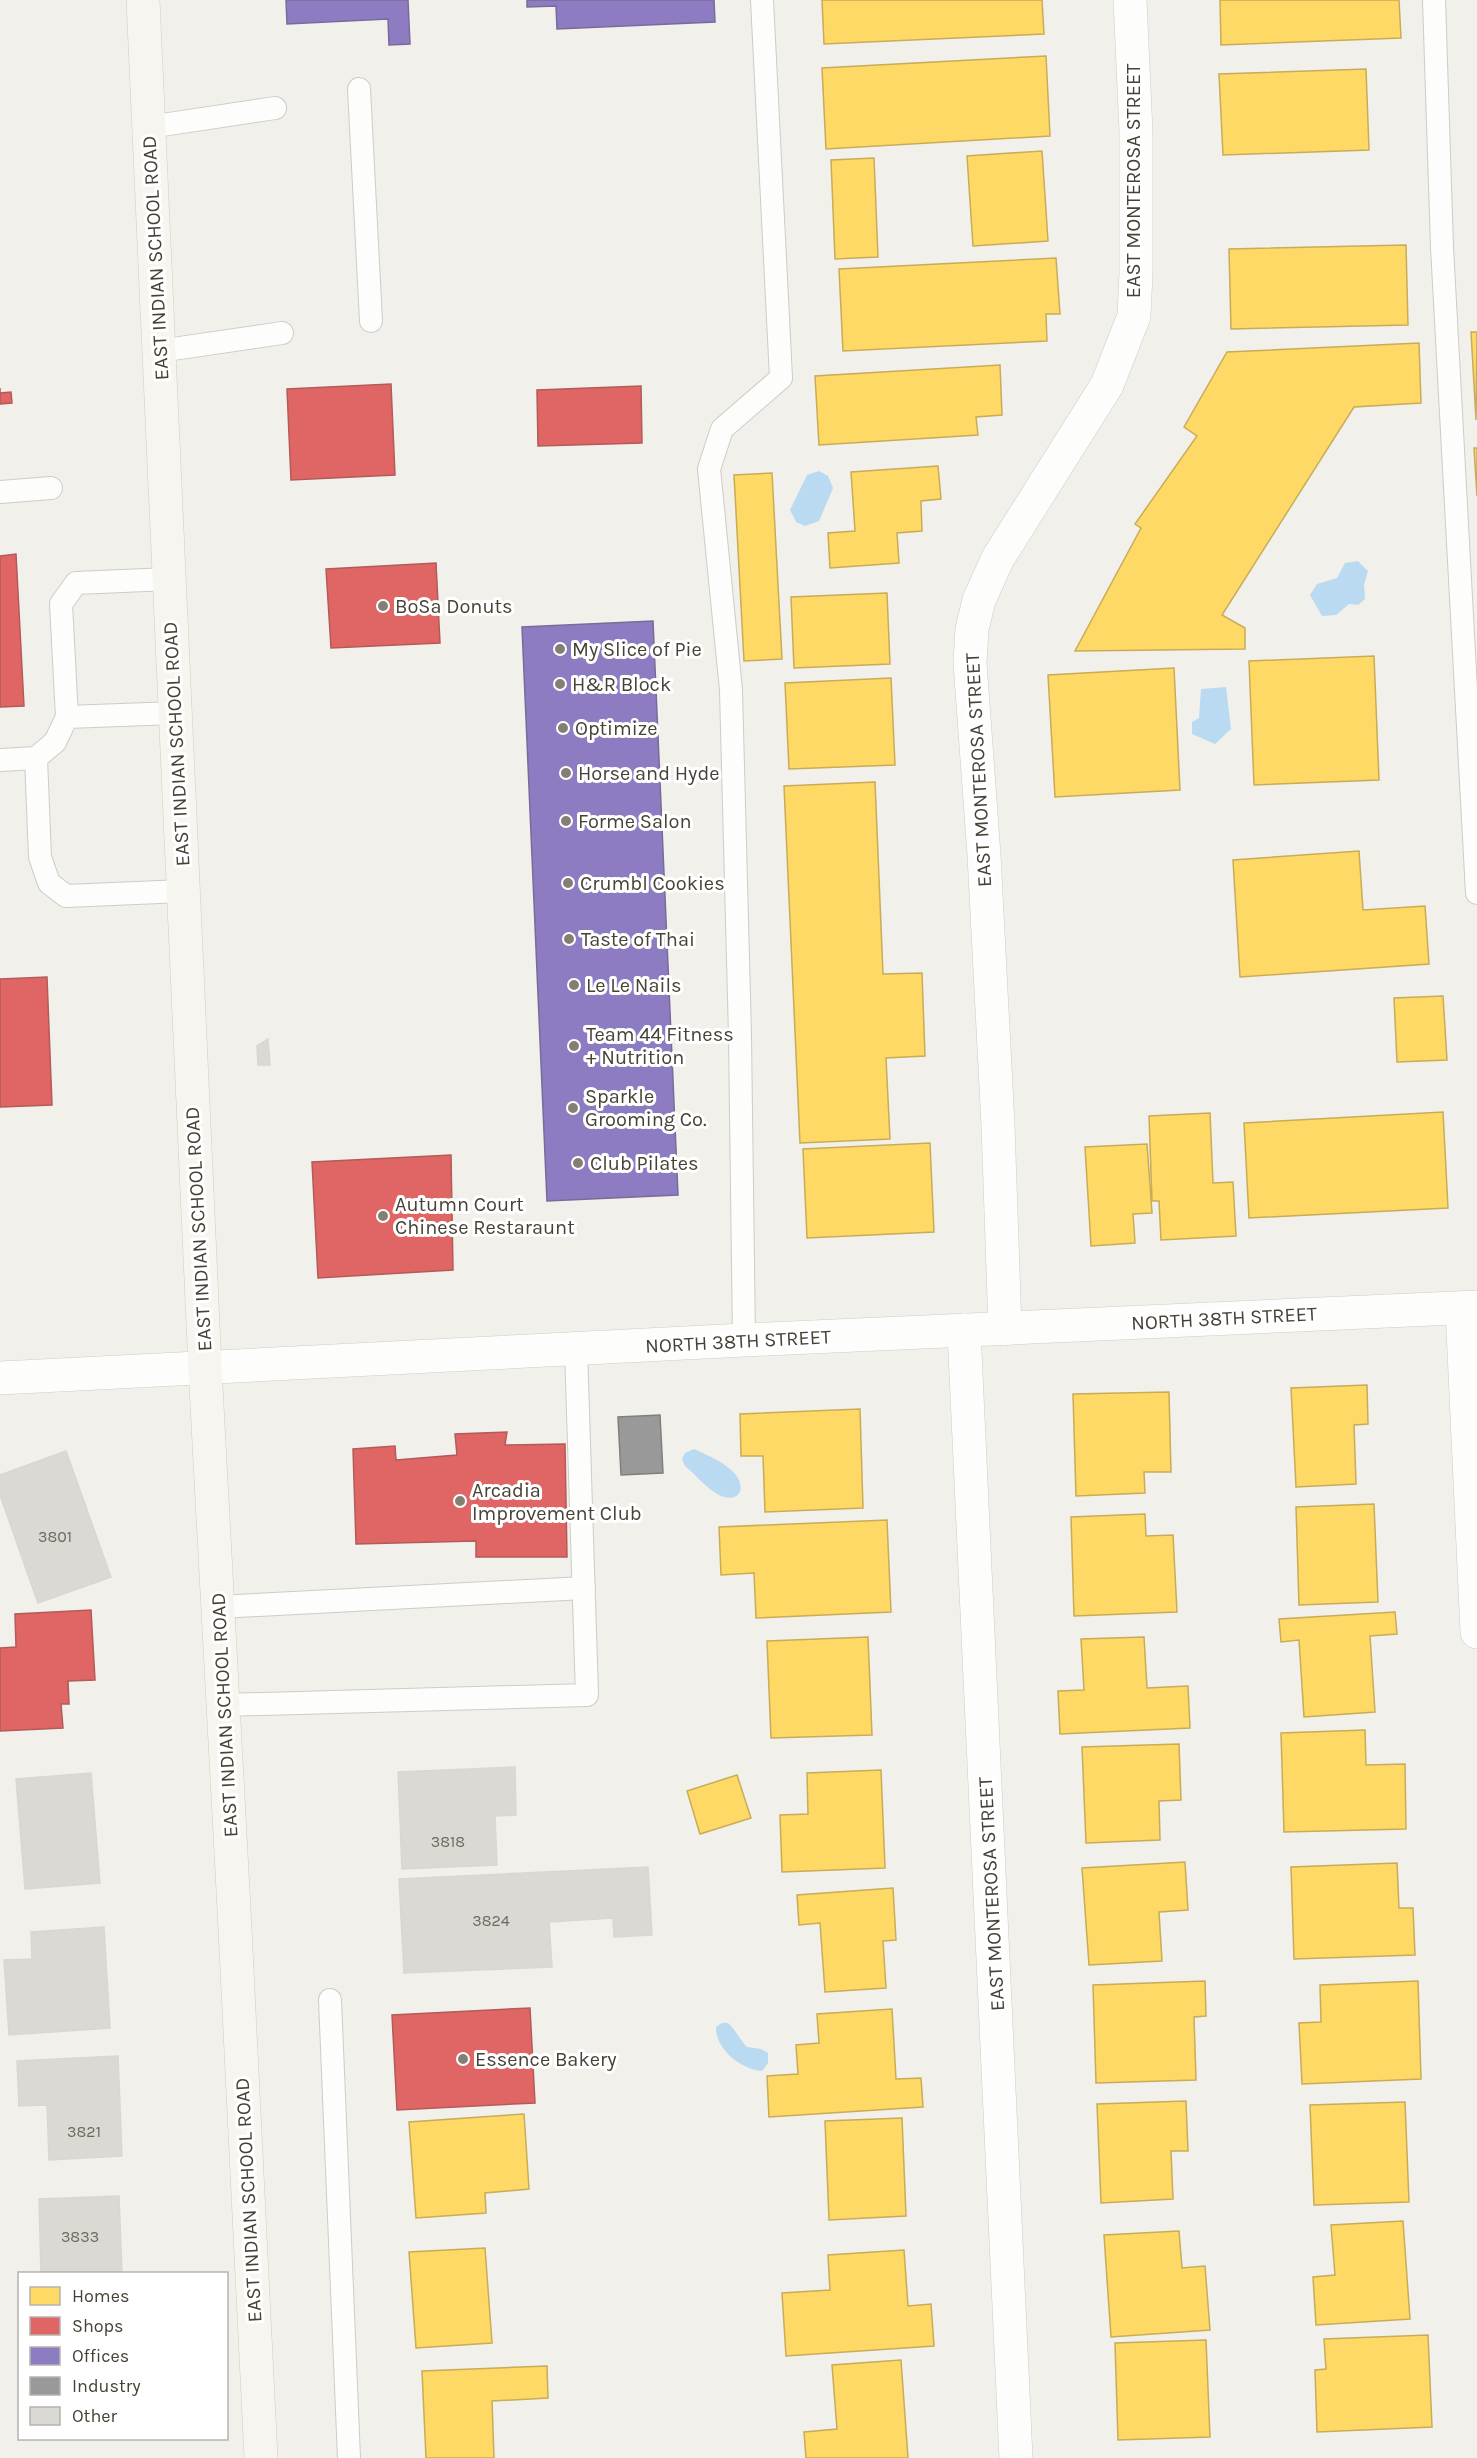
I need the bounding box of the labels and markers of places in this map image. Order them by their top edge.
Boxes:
place label: BoSa Donuts [395,595,513,618]
marker: BoSa Donuts [376,599,390,613]
place label: My Slice of Pie [572,638,702,661]
marker: My Slice of Pie [553,642,567,656]
place label: H&R Block [572,673,671,696]
marker: H&R Block [553,677,567,691]
place label: Optimize [575,717,658,740]
marker: Optimize [556,721,570,735]
place label: Horse and Hyde [578,762,720,785]
marker: Horse and Hyde [559,766,573,780]
place label: Forme Salon [578,810,692,833]
marker: Forme Salon [559,814,573,828]
place label: Crumbl Cookies [580,872,725,895]
marker: Crumbl Cookies [561,876,575,890]
place label: Taste of Thai [581,928,695,951]
marker: Taste of Thai [562,932,576,946]
place label: Le Le Nails [586,974,682,997]
marker: Le Le Nails [567,978,581,992]
place label: Team 44 Fitness + Nutrition [586,1023,734,1069]
marker: Team 44 Fitness + Nutrition [567,1039,581,1053]
place label: Sparkle Grooming Co. [585,1085,707,1131]
marker: Sparkle Grooming Co. [566,1101,580,1115]
place label: Club Pilates [590,1152,699,1175]
marker: Club Pilates [571,1156,585,1170]
place label: Autumn Court Chinese Restaraunt [395,1193,575,1239]
marker: Autumn Court Chinese Restaraunt [376,1209,390,1223]
place label: Arcadia Improvement Club [472,1479,642,1525]
marker: Arcadia Improvement Club [453,1494,467,1508]
place label: Essence Bakery [475,2048,616,2071]
marker: Essence Bakery [456,2052,470,2066]

